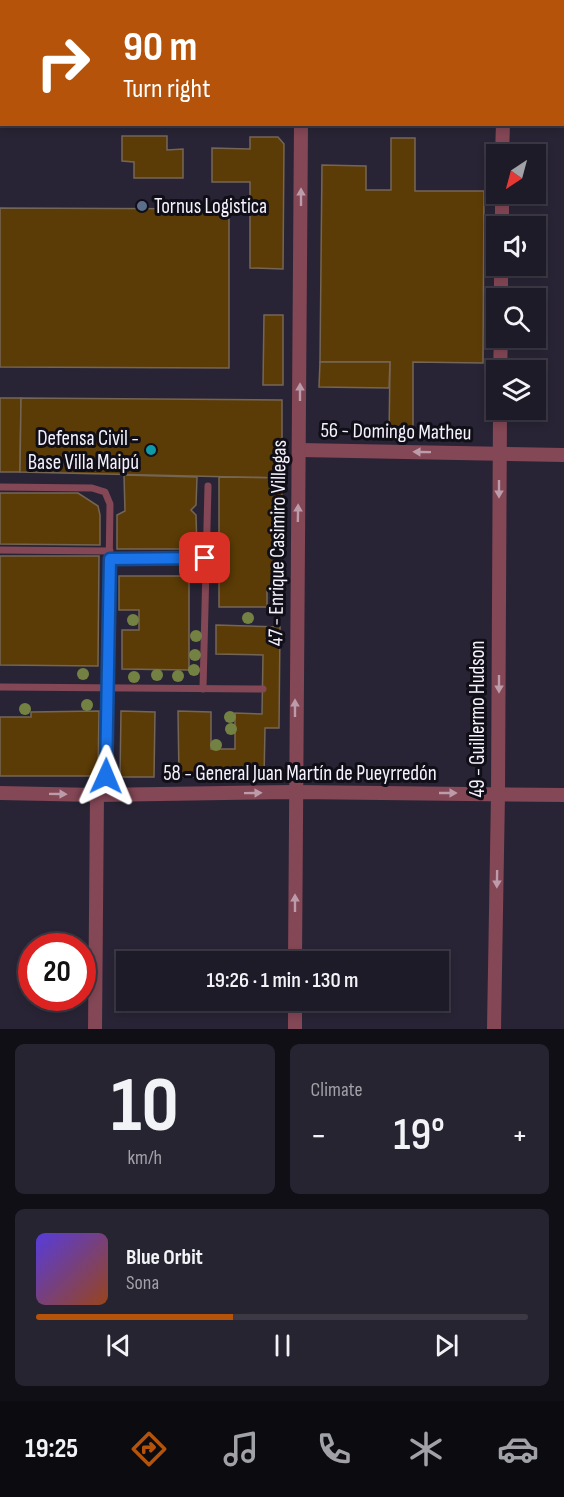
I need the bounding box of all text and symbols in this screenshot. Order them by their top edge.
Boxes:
text: 90 m [123,22,197,73]
icon: right [24,24,102,102]
text: Turn right [123,73,210,105]
north arrow [486,144,546,204]
map controls [486,144,546,420]
one-way arrow [296,187,306,206]
place label: Tornus Logistica [154,194,267,219]
marker: Tornus Logistica [135,199,149,213]
button: sound [486,216,546,276]
button: search [486,288,546,348]
button: layers [486,360,546,420]
one-way arrow [295,382,305,401]
street label: 56 - Domingo Matheu [320,418,472,445]
place label: Defensa Civil - Base Villa Maipú [28,426,139,475]
street label: 47 - Enrique Casimiro Villegas [263,440,292,646]
marker: Defensa Civil - Base Villa Maipú [144,443,158,457]
one-way arrow [412,447,431,457]
one-way arrow [494,479,504,498]
one-way arrow [294,504,303,523]
pin [179,532,230,583]
icon: arrive [188,541,221,574]
street label: 49 - Guillermo Hudson [465,641,490,798]
one-way arrow [494,674,503,693]
one-way arrow [290,699,300,718]
position arrow [74,744,138,808]
street label: 58 - General Juan Martín de Pueyrredón [163,761,437,786]
one-way arrow [244,788,263,798]
one-way arrow [439,788,458,798]
one-way arrow [49,789,68,799]
one-way arrow [492,869,501,888]
one-way arrow [290,894,300,913]
speed limit sign: 20 [18,933,96,1011]
text: 19:26 · 1 min · 130 m [207,967,358,994]
text: 10 [111,1060,179,1153]
text: Climate [311,1078,363,1102]
text: 19° [394,1108,445,1163]
text: − [311,1116,327,1156]
text: + [512,1116,528,1156]
text: km/h [127,1146,162,1170]
text: Blue Orbit [126,1244,203,1271]
text: Sona [126,1271,159,1295]
icon: previous [102,1329,135,1362]
icon: pause [266,1329,299,1362]
icon: next [430,1329,463,1362]
icon: directions [128,1428,170,1470]
icon: music [220,1428,262,1470]
icon: phone [313,1428,355,1470]
icon: climate [405,1428,447,1470]
icon: car [497,1428,539,1470]
text: 19:25 [25,1433,78,1465]

